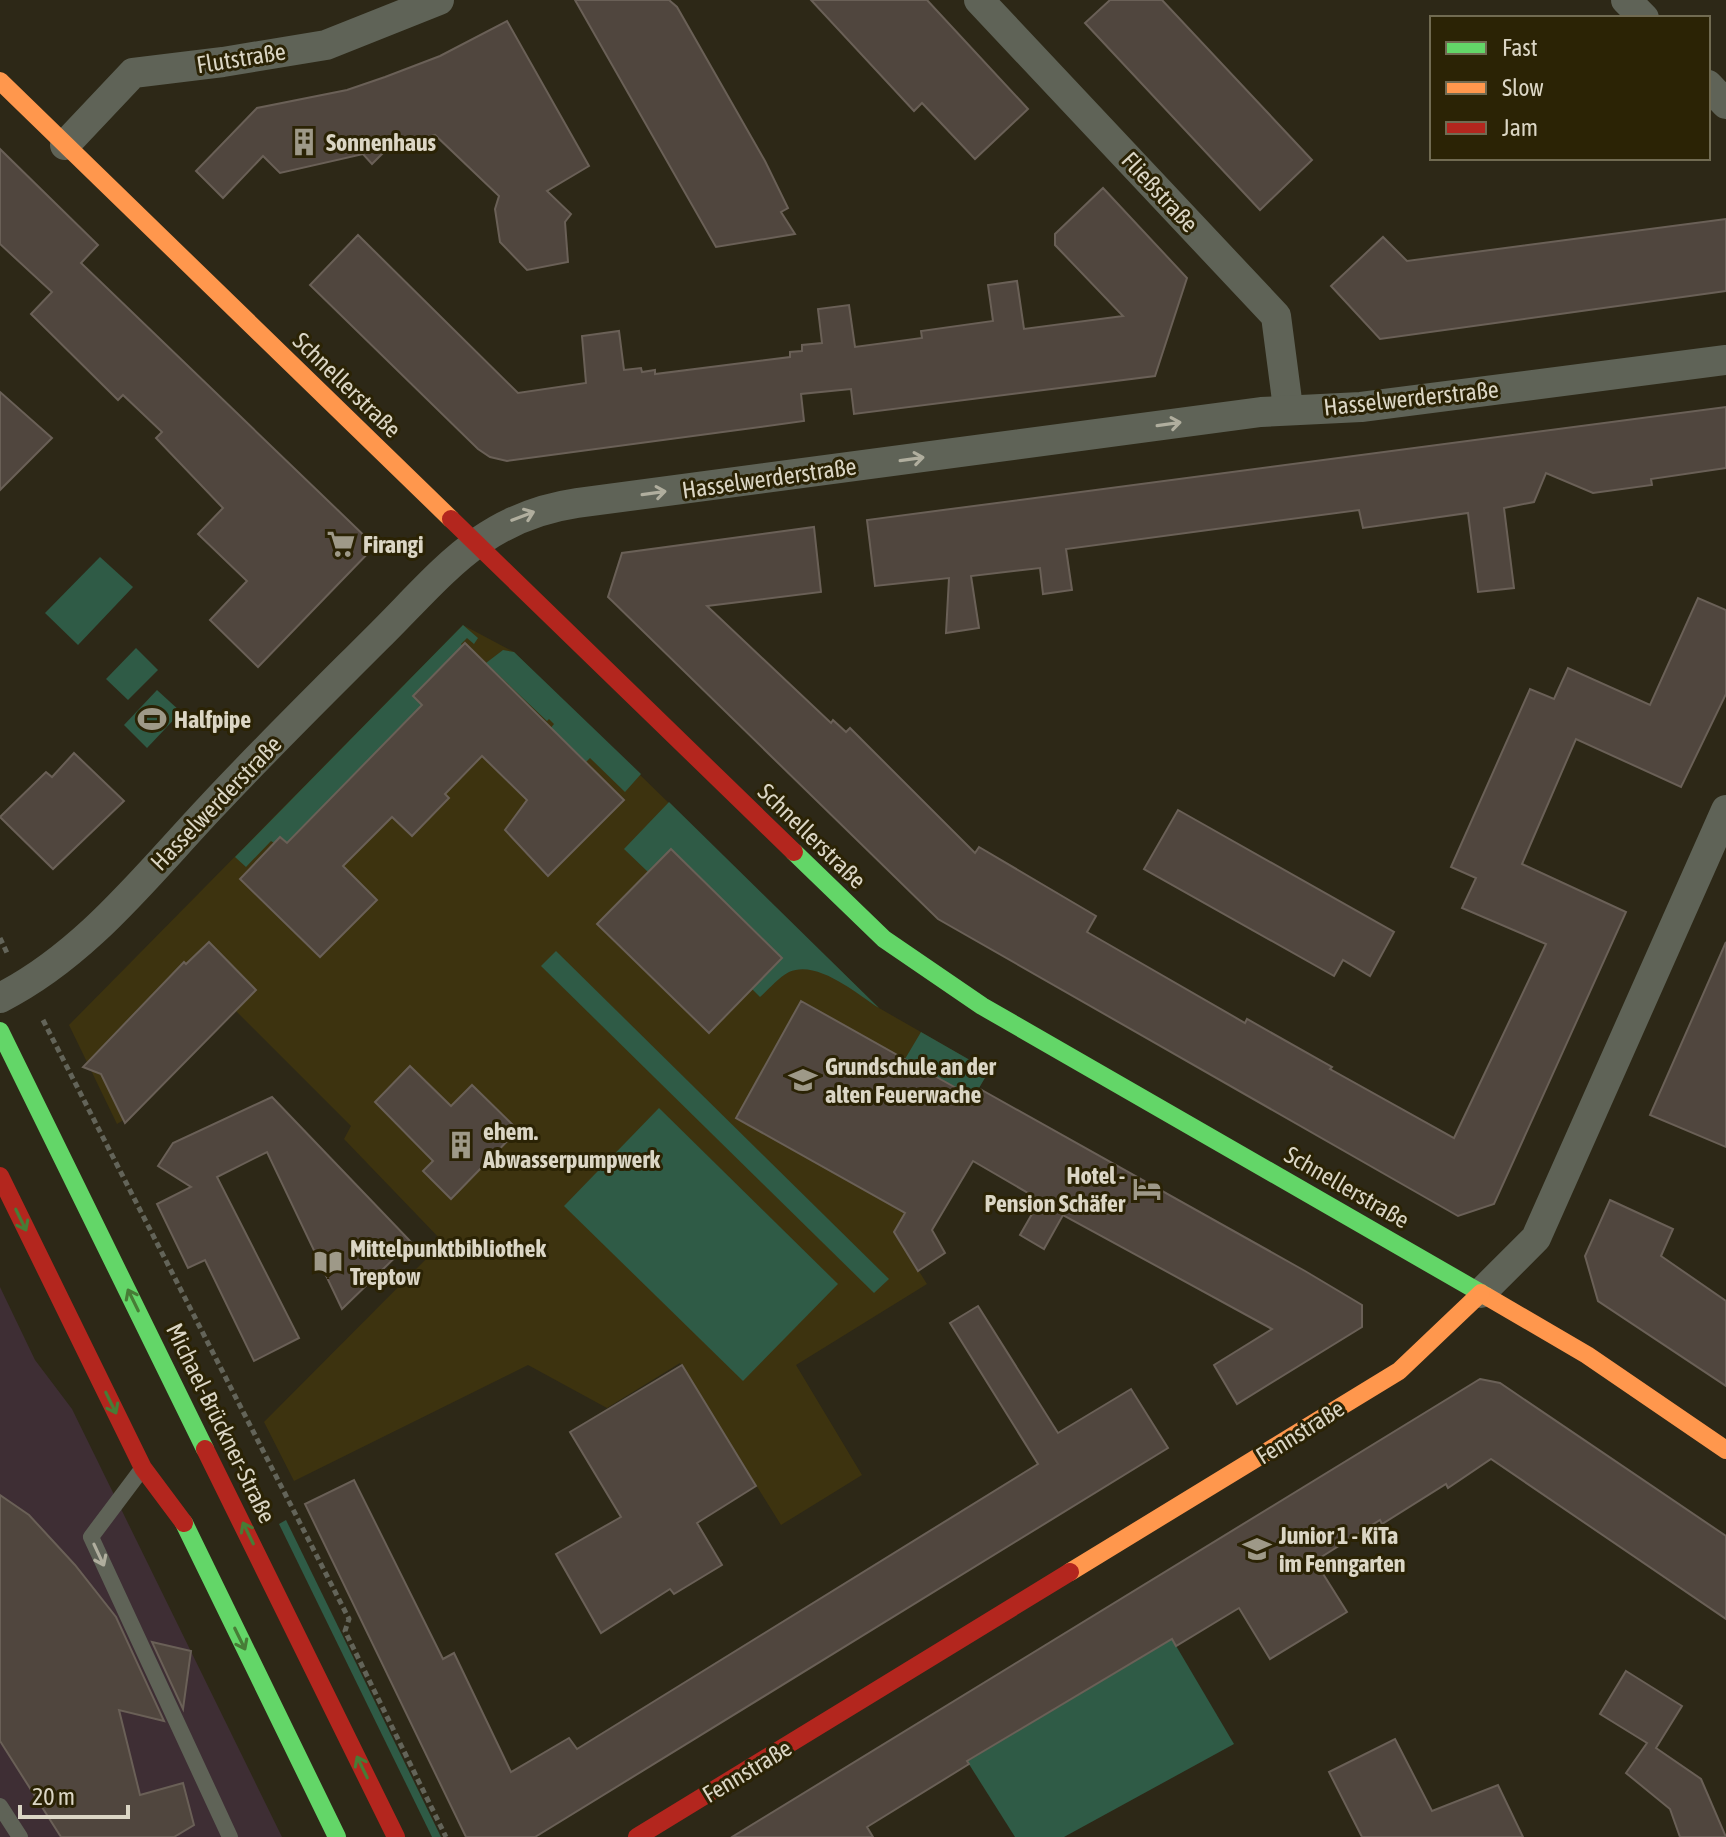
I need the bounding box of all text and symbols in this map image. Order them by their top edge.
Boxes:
legend [1430,16,1710,160]
text: Fast [1502,34,1538,61]
street label: Flutstraße [195,38,287,78]
text: Slow [1502,74,1544,101]
text: Jam [1502,114,1538,141]
building icon: Sonnenhaus [289,127,319,157]
place label: Sonnenhaus [326,129,437,156]
street label: Fließstraße [1116,147,1204,237]
street label: Schnellerstraße [288,327,406,443]
street label: Hasselwerderstraße [1322,375,1500,421]
one-way arrow [1156,416,1181,431]
one-way arrow [899,451,924,466]
street label: Hasselwerderstraße [680,452,858,504]
one-way arrow [641,485,666,500]
one-way arrow [510,508,535,522]
supermarket icon: Firangi [326,529,356,559]
place label: Firangi [363,531,423,558]
sports icon: Halfpipe [137,704,167,734]
place label: Halfpipe [174,706,251,733]
street label: Hasselwerderstraße [145,730,287,876]
street label: Schnellerstraße [753,778,871,894]
place label: Grundschule an der alten Feuerwache [825,1053,997,1108]
school or university icon: Grundschule an der alten Feuerwache [788,1065,818,1095]
place label: ehem. Abwasserpumpwerk [482,1118,661,1173]
building icon: ehem. Abwasserpumpwerk [446,1130,476,1160]
street label: Schnellerstraße [1280,1141,1414,1233]
place label: Hotel - Pension Schäfer [984,1162,1126,1217]
hotel icon: Hotel - Pension Schäfer [1132,1174,1162,1204]
one-way arrow [14,1207,30,1231]
place label: Mittelpunktbibliothek Treptow [350,1235,546,1290]
library icon: Mittelpunktbibliothek Treptow [313,1247,343,1277]
one-way arrow [125,1288,141,1312]
street label: Michael-Brückner-Straße [161,1319,281,1527]
one-way arrow [104,1391,119,1415]
street label: Fennstraße [1251,1394,1349,1470]
one-way arrow [240,1522,255,1546]
place label: Junior 1 - KiTa im Fenngarten [1278,1522,1406,1577]
school or university icon: Junior 1 - KiTa im Fenngarten [1242,1534,1272,1564]
one-way arrow [92,1542,107,1566]
one-way arrow [233,1626,249,1650]
street label: Fennstraße [698,1734,796,1808]
one-way arrow [354,1755,369,1779]
scale bar [20,1769,128,1819]
text: 20 m [32,1783,75,1810]

